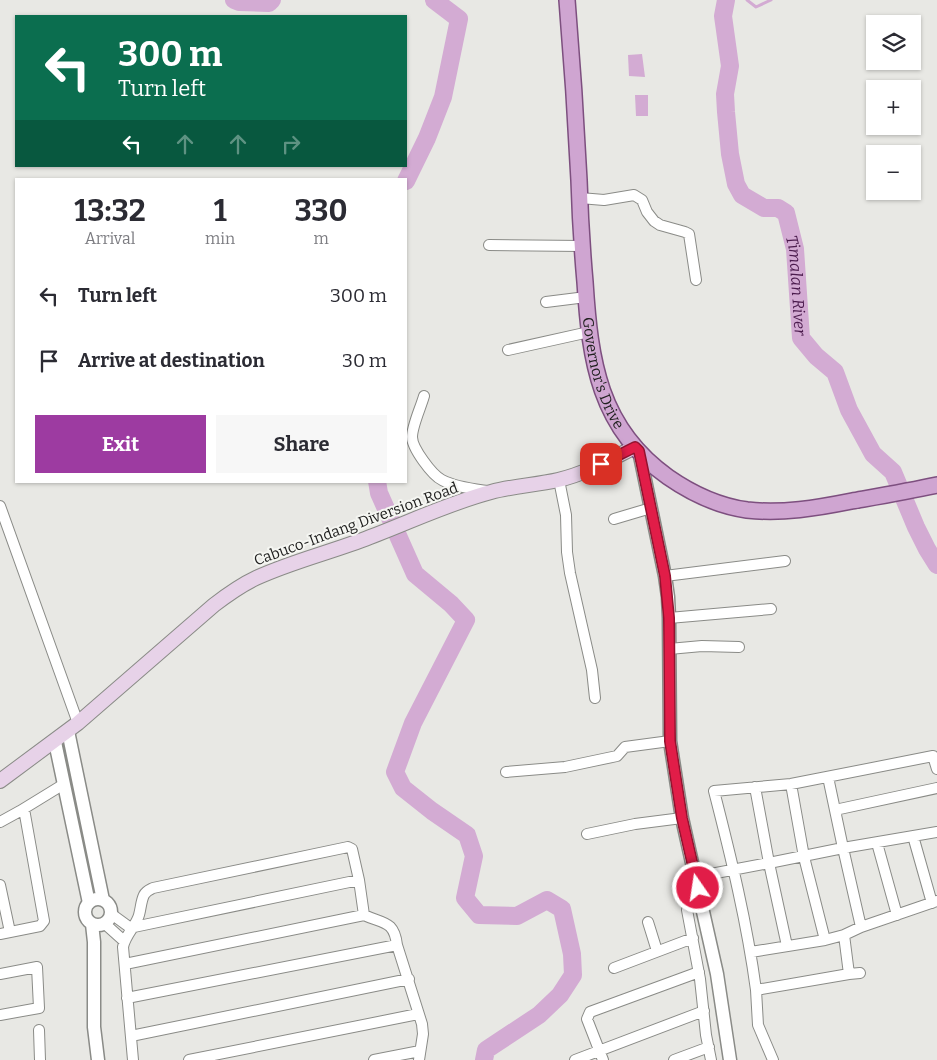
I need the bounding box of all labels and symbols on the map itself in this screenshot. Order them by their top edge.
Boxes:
water label: Timalan River [782,233,810,337]
street label: Governor's Drive [579,316,628,432]
pin [580,443,622,485]
street label: Cabuco-Indang Diversion Road [251,479,461,569]
position arrow [671,861,723,913]

